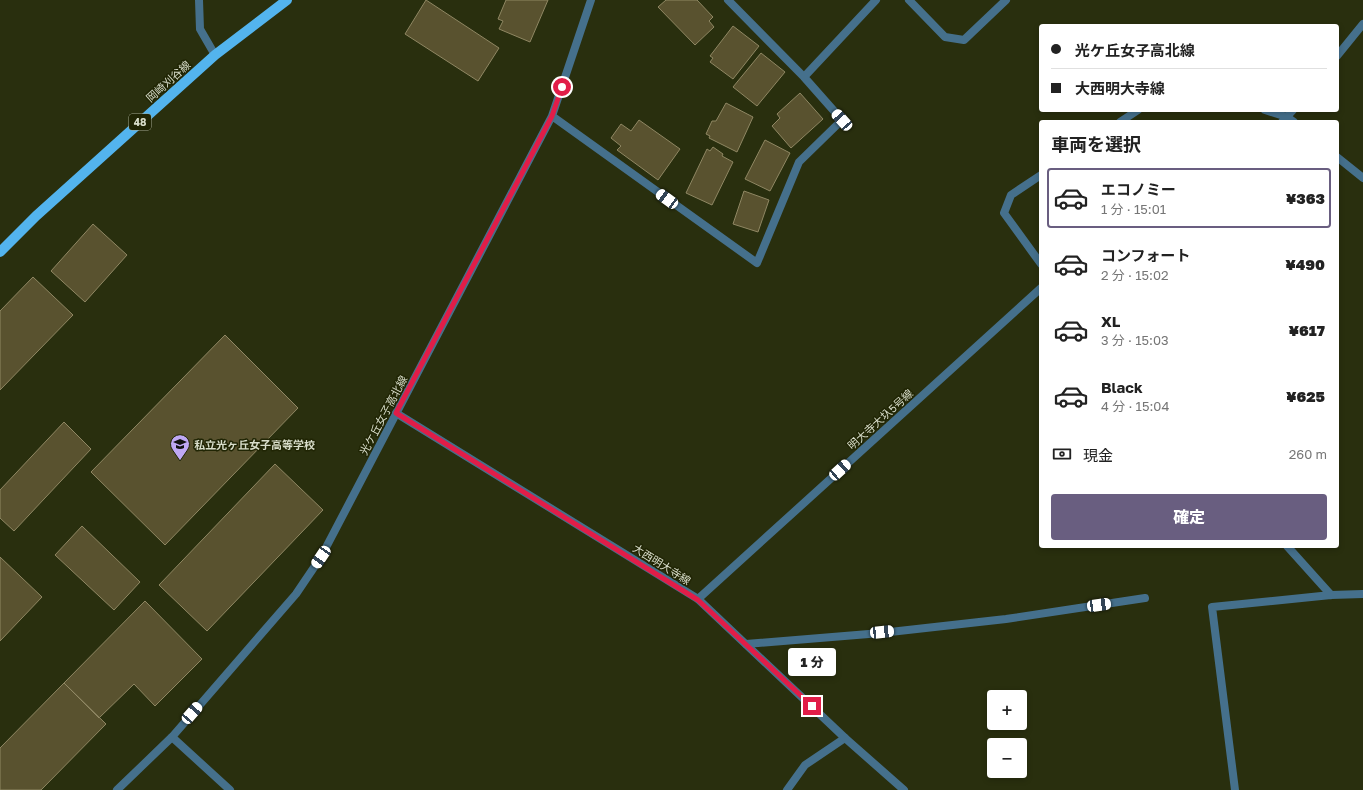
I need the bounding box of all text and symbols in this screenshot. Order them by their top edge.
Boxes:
text: 光ケ丘女子高北線 [1075,41,1195,59]
street label: 岡崎刈谷線 [143,58,193,104]
route start [553,78,571,96]
text: 大西明大寺線 [1075,79,1165,97]
car [830,107,854,133]
road number: 48 [129,114,151,130]
text: 車両を選択 [1051,133,1141,155]
icon: car [1053,180,1089,216]
text: エコノミー [1101,180,1176,198]
car [654,187,680,211]
text: ¥363 [1286,189,1325,207]
text: 1 分 · 15:01 [1101,201,1166,217]
icon: car [1053,246,1089,282]
text: コンフォート [1101,246,1191,264]
text: ¥490 [1285,255,1325,273]
text: 2 分 · 15:02 [1101,267,1169,283]
icon: car [1053,312,1089,348]
text: XL [1101,312,1120,330]
text: ¥617 [1289,321,1325,339]
text: 3 分 · 15:03 [1101,332,1169,348]
street label: 光ケ丘女子高北線 [357,373,409,457]
icon: car [1053,378,1089,414]
text: Black [1101,378,1143,396]
street label: 明大寺大圦5号線 [845,386,915,452]
text: ¥625 [1286,387,1325,405]
text: 4 分 · 15:04 [1101,398,1169,414]
school or university icon: 私立光ヶ丘女子高等学校 [169,433,191,461]
place label: 私立光ヶ丘女子高等学校 [194,438,315,451]
icon: cash [1051,443,1073,465]
text: 現金 [1083,446,1113,464]
text: 260 m [1289,446,1327,462]
car [827,458,853,482]
button: 確定 [1051,494,1327,540]
street label: 大西明大寺線 [631,541,693,587]
car [309,544,333,570]
car [1086,597,1112,613]
car [869,625,895,639]
callout: 1 分 [788,648,836,676]
text: 1 分 [800,654,824,670]
map controls [987,690,1027,778]
button: + [987,690,1027,730]
route end [803,697,821,715]
car [180,700,204,726]
button: − [987,738,1027,778]

